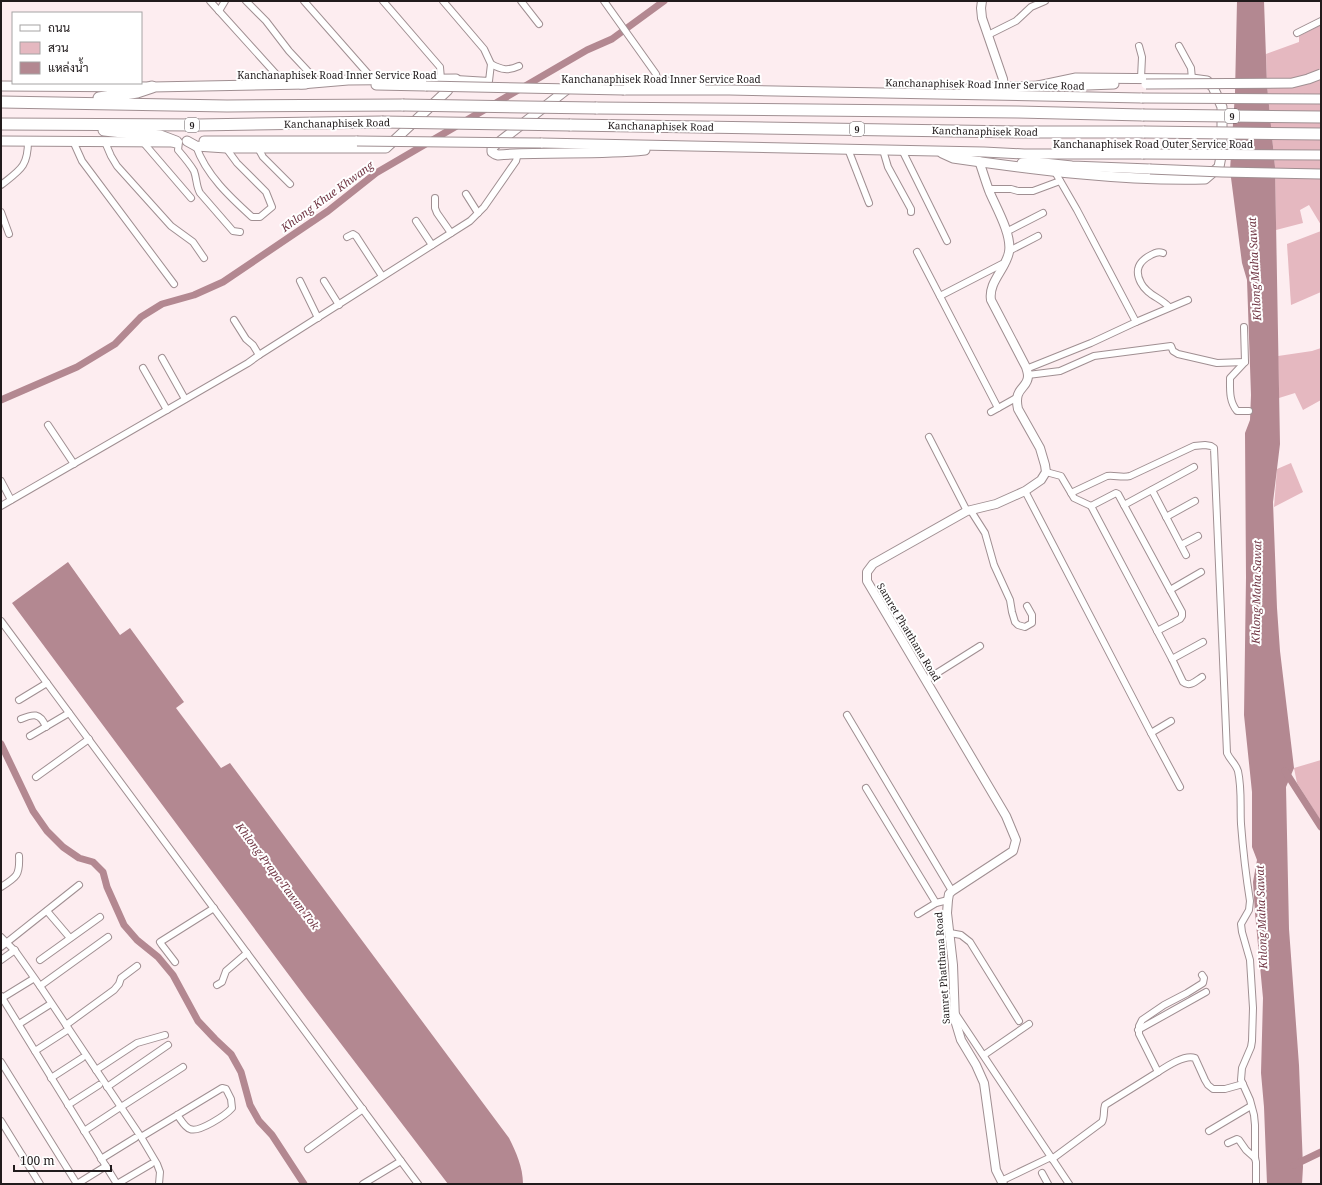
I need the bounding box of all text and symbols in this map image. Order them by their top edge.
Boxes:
legend [12,12,142,84]
text: ถนน [48,19,71,36]
text: สวน [48,39,69,56]
text: แหล่งน้ำ [48,57,88,76]
street label: Kanchanaphisek Road Inner Service Road [237,68,437,82]
street label: Kanchanaphisek Road Inner Service Road [561,72,761,86]
street label: Kanchanaphisek Road Inner Service Road [885,75,1085,93]
road number: 9 [1225,109,1239,123]
street label: Kanchanaphisek Road [284,115,390,131]
road number: 9 [185,118,199,132]
street label: Kanchanaphisek Road [608,118,714,134]
road number: 9 [850,122,864,136]
street label: Kanchanaphisek Road [932,123,1038,139]
street label: Kanchanaphisek Road Outer Service Road [1053,137,1253,151]
water label: Khlong Khue Khwang [277,157,377,235]
water label: Khlong Maha Sawat [1244,216,1264,322]
water label: Khlong Maha Sawat [1248,539,1264,645]
street label: Samret Phatthana Road [874,580,944,684]
water label: Khlong Prapa Tawan Tok [232,819,323,933]
water label: Khlong Maha Sawat [1252,864,1270,970]
street label: Samret Phatthana Road [931,911,953,1025]
scale bar [14,1147,111,1173]
text: 100 m [20,1152,55,1169]

